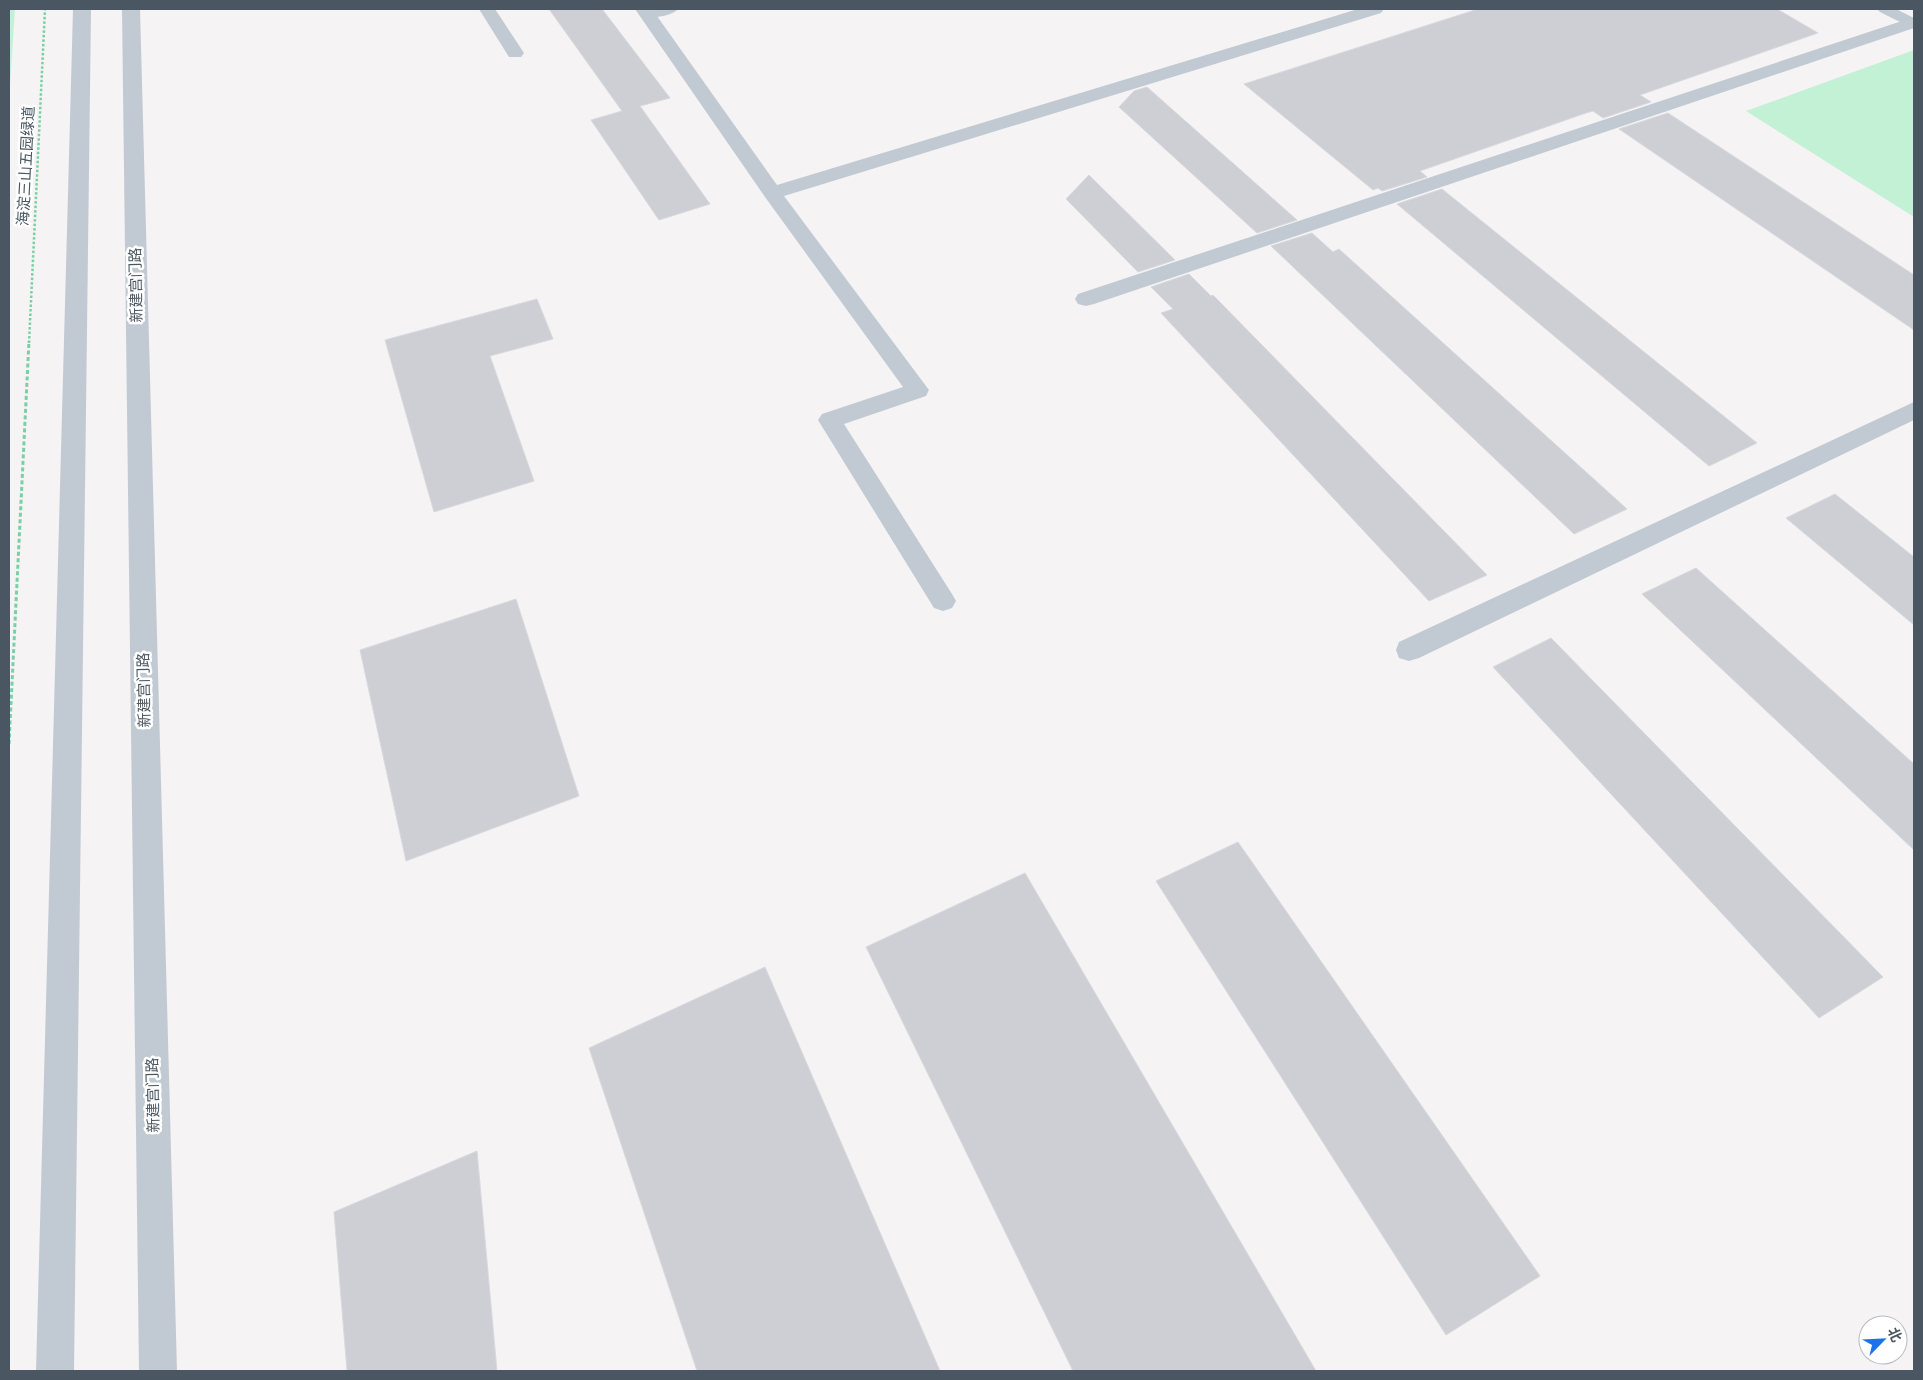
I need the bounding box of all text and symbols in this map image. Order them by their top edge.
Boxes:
street label: 海淀三山五园绿道 [14,106,38,226]
street label: 新建宫门路 [126,247,146,323]
street label: 新建宫门路 [134,652,154,728]
street label: 新建宫门路 [143,1057,163,1133]
north arrow [1858,1315,1908,1365]
text: 北 [1884,1325,1905,1345]

